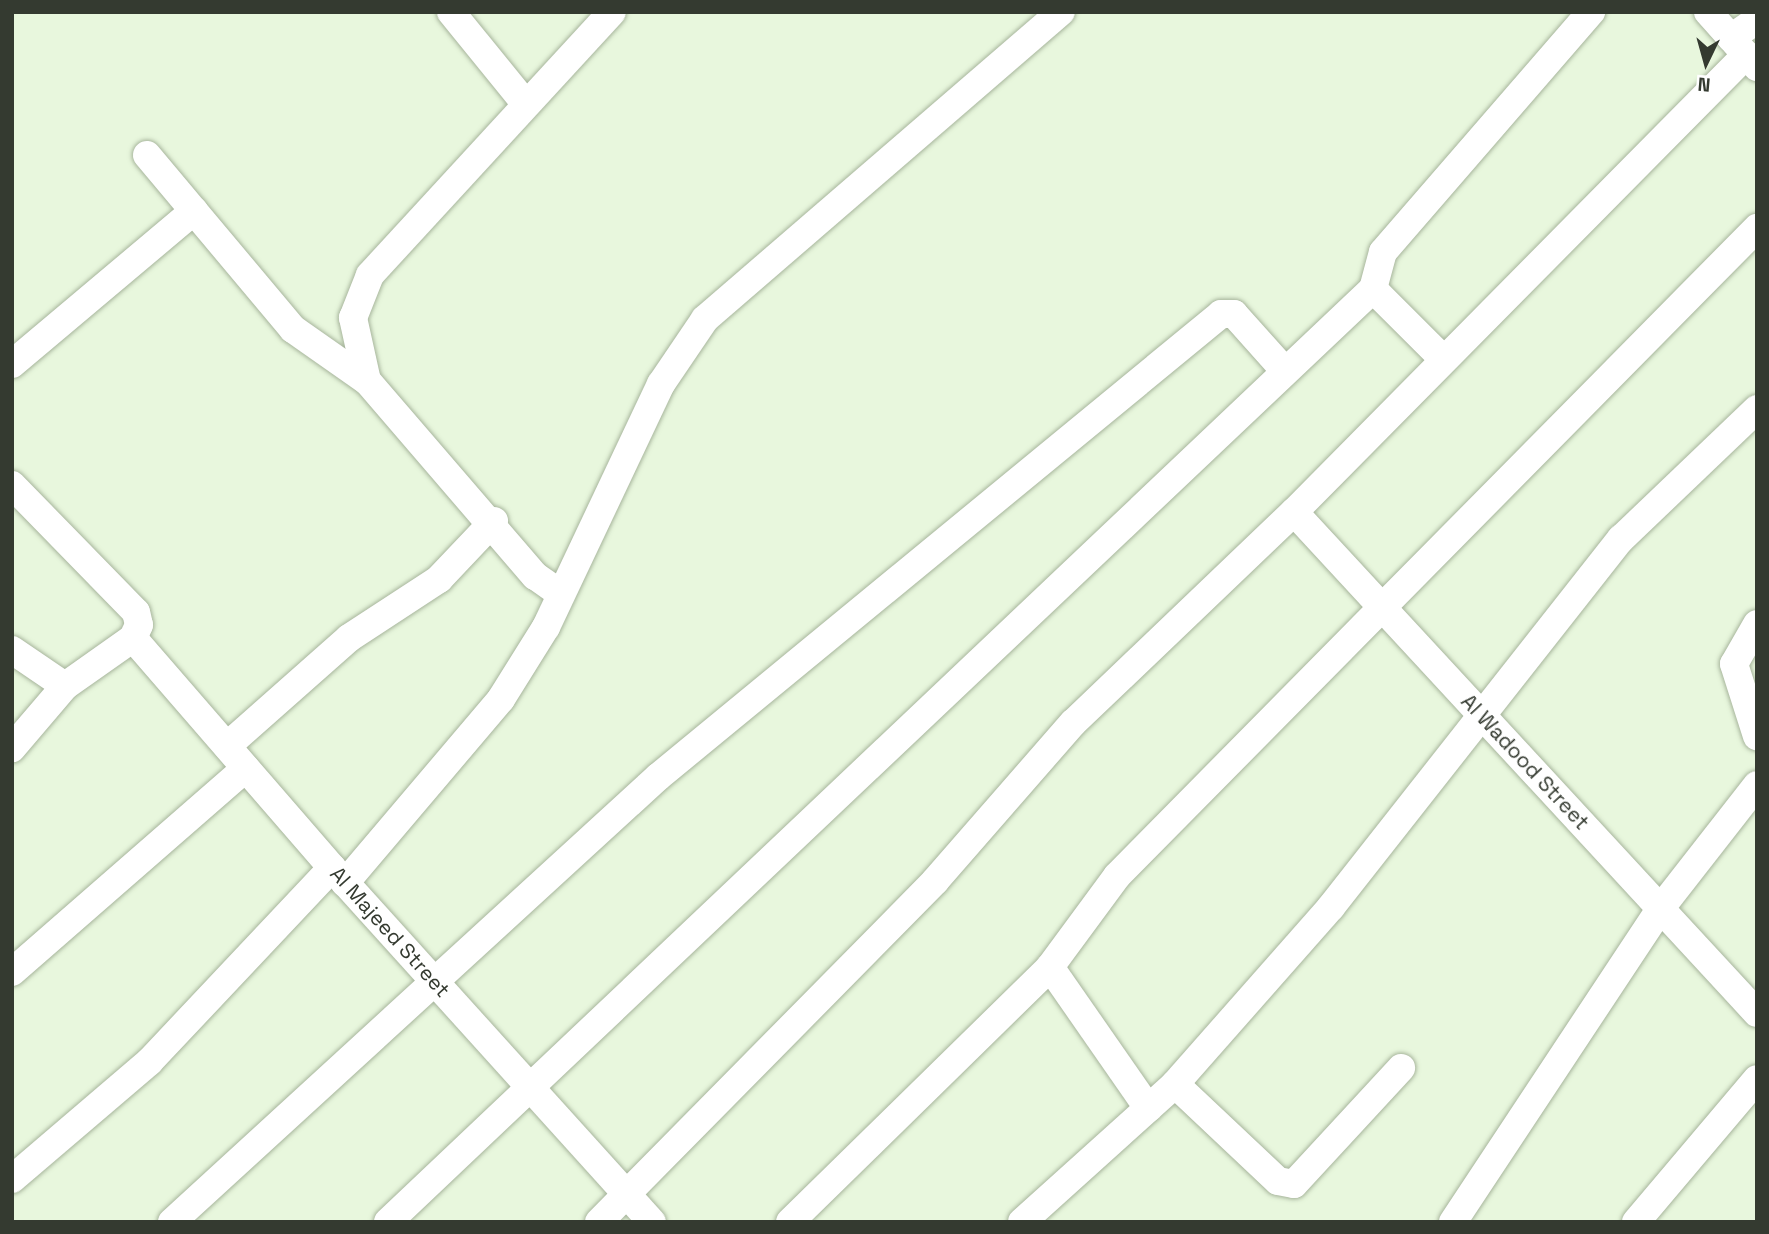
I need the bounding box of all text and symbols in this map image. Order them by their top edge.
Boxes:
north arrow [1671,28,1741,98]
text: N [1697,71,1712,97]
street label: Al Wadood Street [1456,689,1594,835]
street label: Al Majeed Street [325,861,455,1003]

